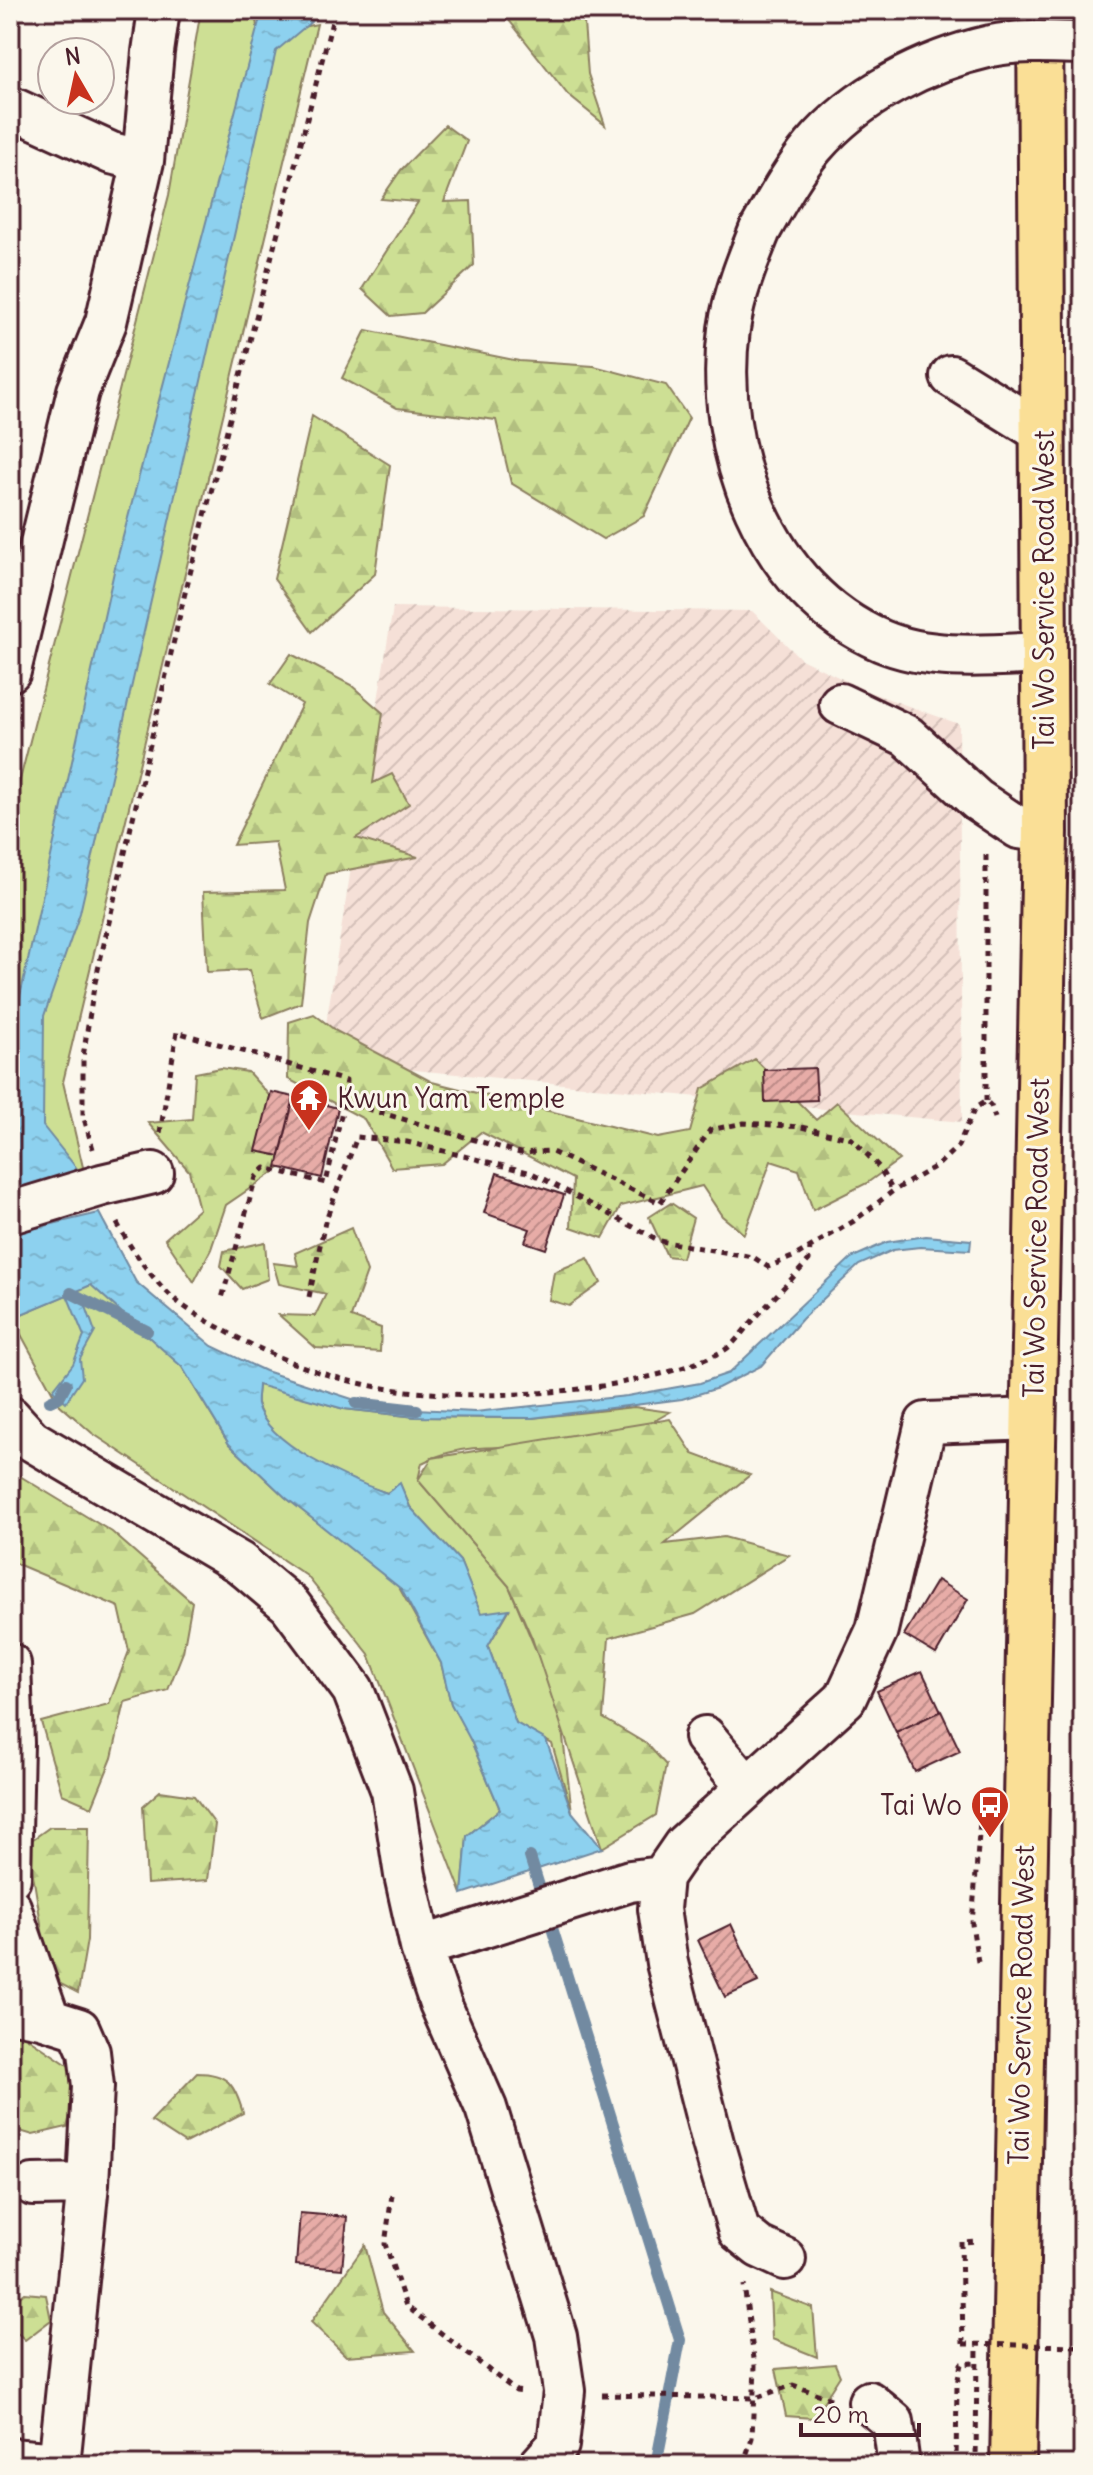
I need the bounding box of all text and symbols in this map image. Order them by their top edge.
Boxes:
north arrow [36,36,116,116]
text: N [63,41,83,71]
street label: Tai Wo Service Road West [1026,430,1062,750]
temple icon: Kwun Yam Temple [288,1077,330,1132]
street label: Tai Wo Service Road West [1015,1078,1057,1398]
place label: Kwun Yam Temple [337,1080,565,1116]
bus stop icon: Tai Wo [969,1784,1011,1839]
place label: Tai Wo [880,1787,962,1823]
street label: Tai Wo Service Road West [1000,1845,1042,2165]
scale bar [801,2387,919,2437]
text: 20 m [813,2399,869,2429]

